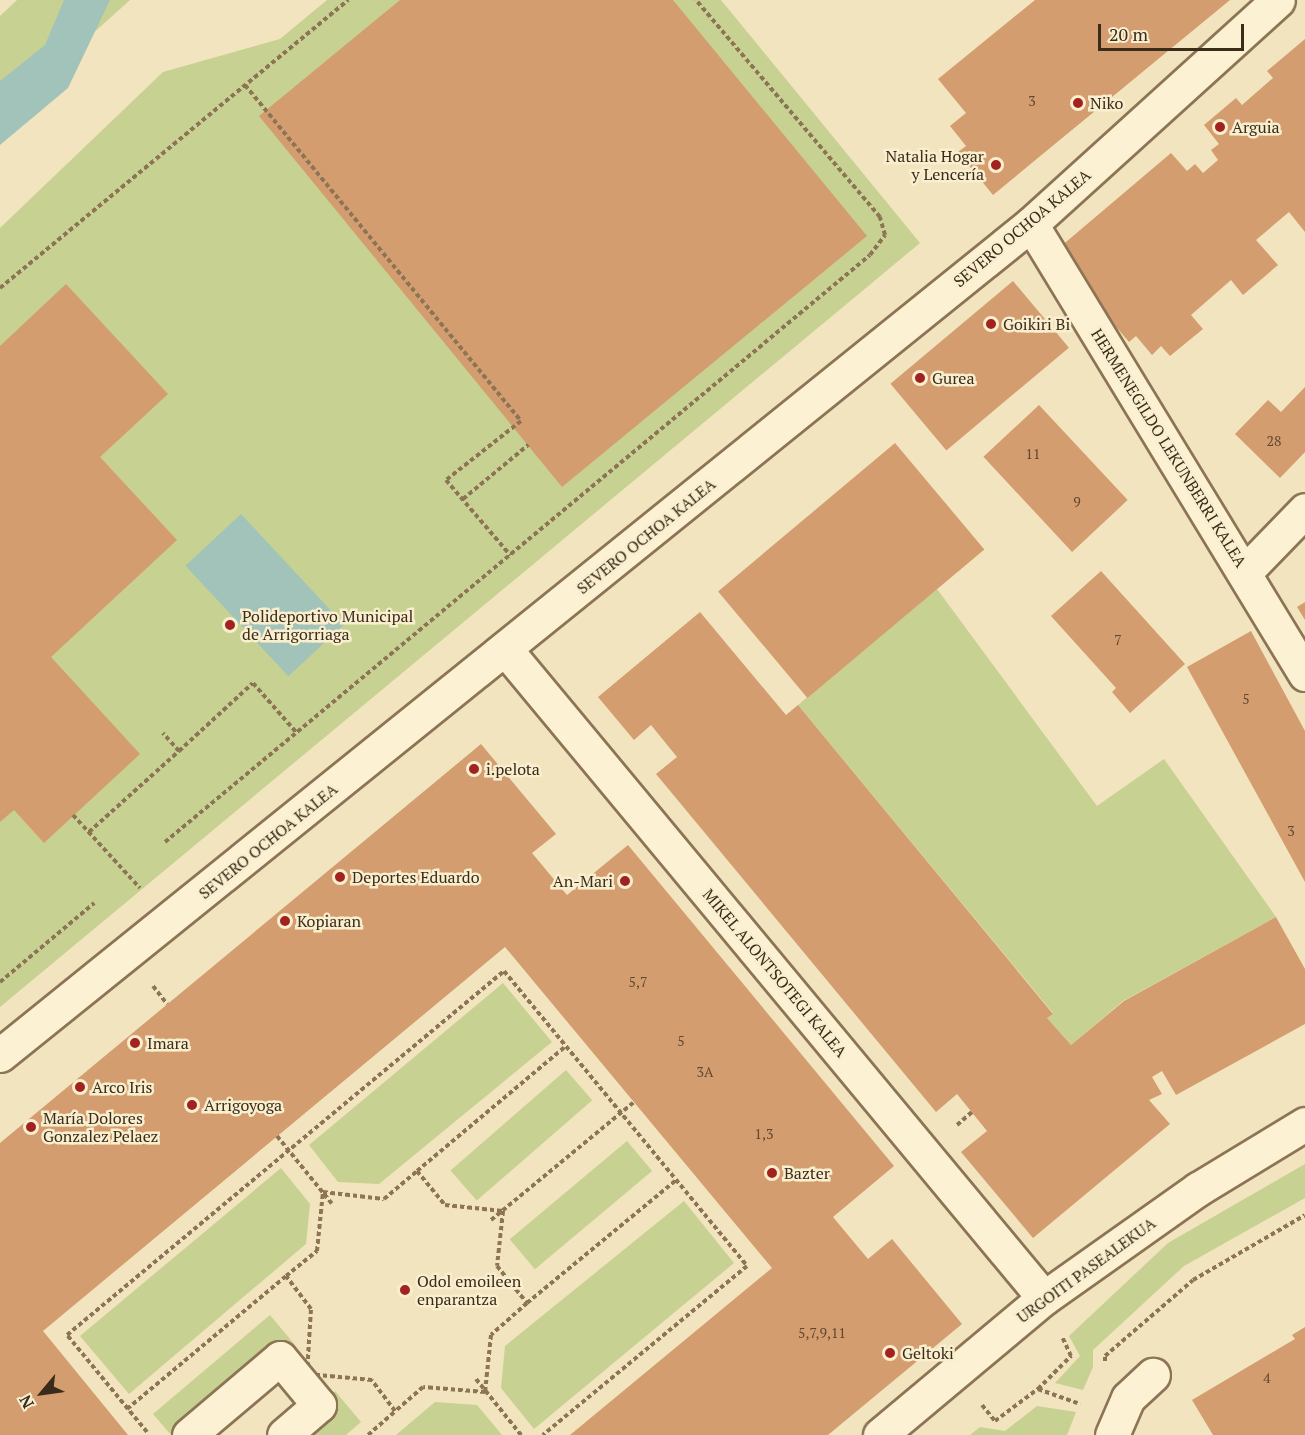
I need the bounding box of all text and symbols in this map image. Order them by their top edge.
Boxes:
scale bar [1101,12,1246,50]
text: 20 m [1109,22,1148,46]
house number: 3 [1028,93,1036,109]
place label: Niko [1090,93,1123,113]
marker: Niko [1071,96,1085,110]
place label: Arguia [1232,117,1280,137]
marker: Arguia [1213,120,1227,134]
place label: Natalia Hogar y Lencería [885,146,984,184]
marker: Natalia Hogar y Lencería [989,158,1003,172]
street label: SEVERO OCHOA KALEA [950,165,1094,291]
place label: Goikiri Bi [1003,314,1070,334]
marker: Goikiri Bi [984,317,998,331]
street label: HERMENEGILDO LEKUNBERRI KALEA [1087,325,1251,571]
place label: Gurea [932,368,974,388]
marker: Gurea [913,371,927,385]
house number: 28 [1267,433,1281,449]
house number: 11 [1026,446,1040,462]
street label: SEVERO OCHOA KALEA [573,474,719,598]
house number: 9 [1073,494,1081,510]
place label: Polideportivo Municipal de Arrigorriaga [242,606,413,644]
marker: Polideportivo Municipal de Arrigorriaga [223,618,237,632]
house number: 7 [1114,632,1122,648]
house number: 5 [1242,691,1250,707]
place label: i.pelota [486,759,540,779]
marker: i.pelota [467,762,481,776]
street label: SEVERO OCHOA KALEA [195,779,341,903]
house number: 3 [1287,823,1295,839]
place label: Deportes Eduardo [352,867,480,887]
marker: Deportes Eduardo [333,870,347,884]
place label: An-Mari [553,871,613,891]
marker: An-Mari [618,874,632,888]
street label: MIKEL ALONTSOTEGI KALEA [699,885,851,1061]
place label: Kopiaran [297,911,361,931]
marker: Kopiaran [278,914,292,928]
house number: 5,7 [629,974,647,990]
place label: Imara [147,1033,189,1053]
house number: 5 [677,1033,685,1049]
marker: Imara [128,1036,142,1050]
house number: 3A [696,1064,714,1080]
place label: Arco Iris [92,1077,152,1097]
marker: Arco Iris [73,1080,87,1094]
place label: Arrigoyoga [204,1095,282,1115]
marker: Arrigoyoga [185,1098,199,1112]
place label: María Dolores Gonzalez Pelaez [43,1108,158,1146]
marker: María Dolores Gonzalez Pelaez [24,1120,38,1134]
house number: 1,3 [755,1126,773,1142]
place label: Bazter [784,1163,830,1183]
marker: Bazter [765,1166,779,1180]
street label: URGOITI PASEALEKUA [1013,1213,1159,1327]
place label: Odol emoileen enparantza [417,1271,521,1309]
marker: Odol emoileen enparantza [398,1283,412,1297]
house number: 5,7,9,11 [798,1325,846,1341]
place label: Geltoki [902,1343,954,1363]
marker: Geltoki [883,1346,897,1360]
north arrow [12,1363,72,1423]
house number: 4 [1263,1370,1271,1386]
text: N [14,1391,39,1412]

